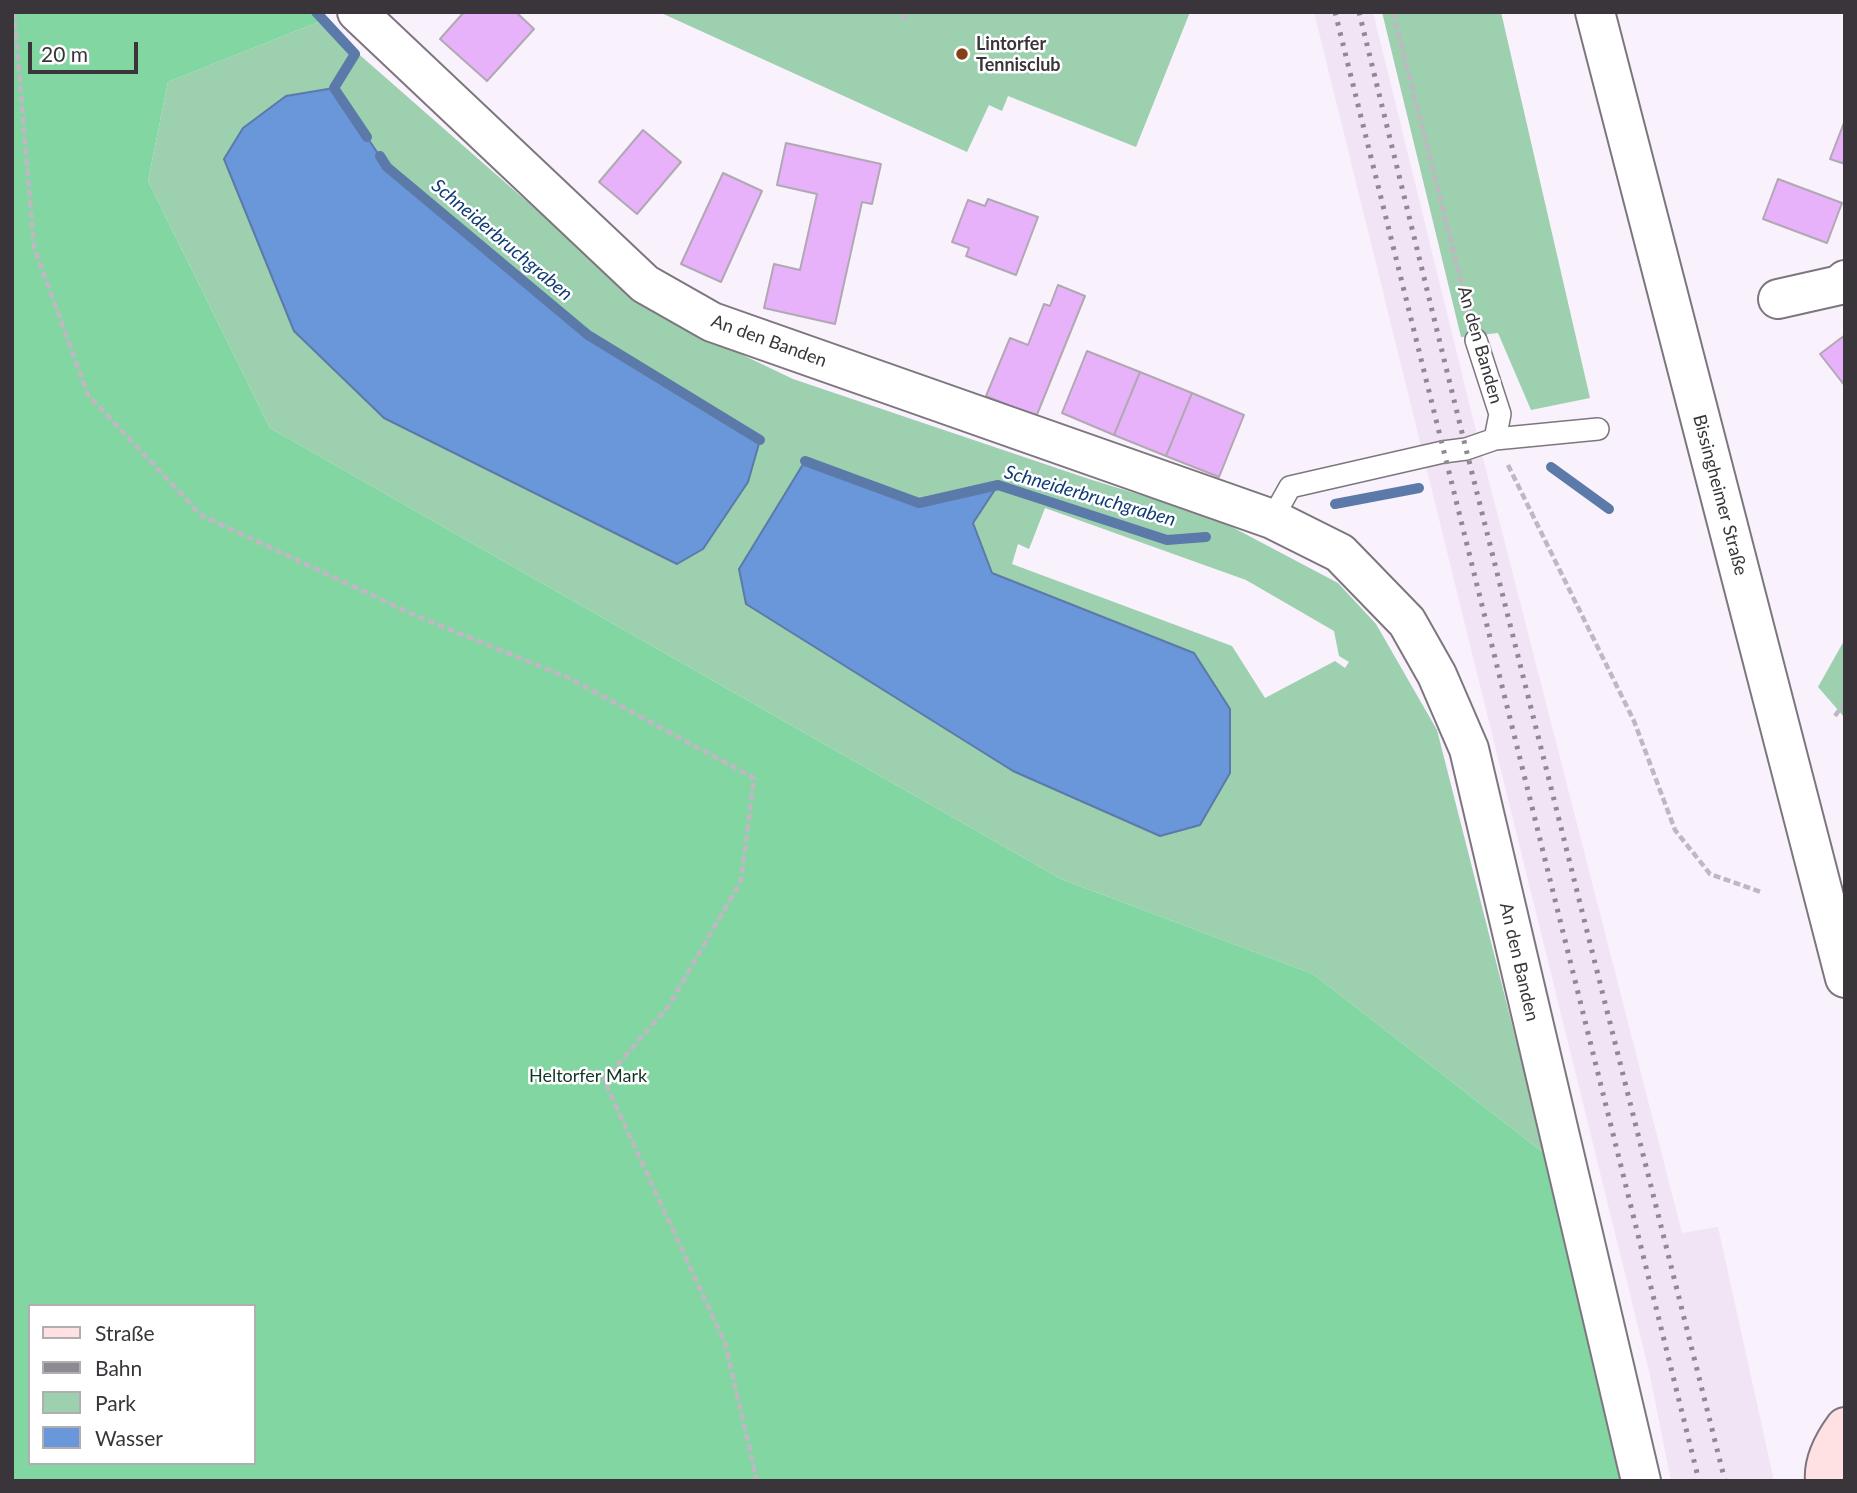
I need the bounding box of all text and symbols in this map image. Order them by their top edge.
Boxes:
scale bar [32,28,142,72]
place label: Lintorfer Tennisclub [976,33,1061,76]
text: 20 m [41,41,88,66]
marker: Lintorfer Tennisclub [954,46,970,62]
water label: Schneiderbruchgraben [427,174,577,306]
street label: An den Banden [1453,284,1507,406]
street label: An den Banden [708,310,830,372]
street label: Bissingheimer Straße [1688,412,1752,578]
water label: Schneiderbruchgraben [1002,461,1178,531]
street label: An den Banden [1495,901,1543,1023]
park label: Heltorfer Mark [529,1065,647,1087]
legend [28,1304,256,1465]
text: Straße [95,1320,155,1345]
text: Bahn [95,1355,142,1380]
text: Park [95,1390,136,1415]
text: Wasser [95,1425,163,1450]

